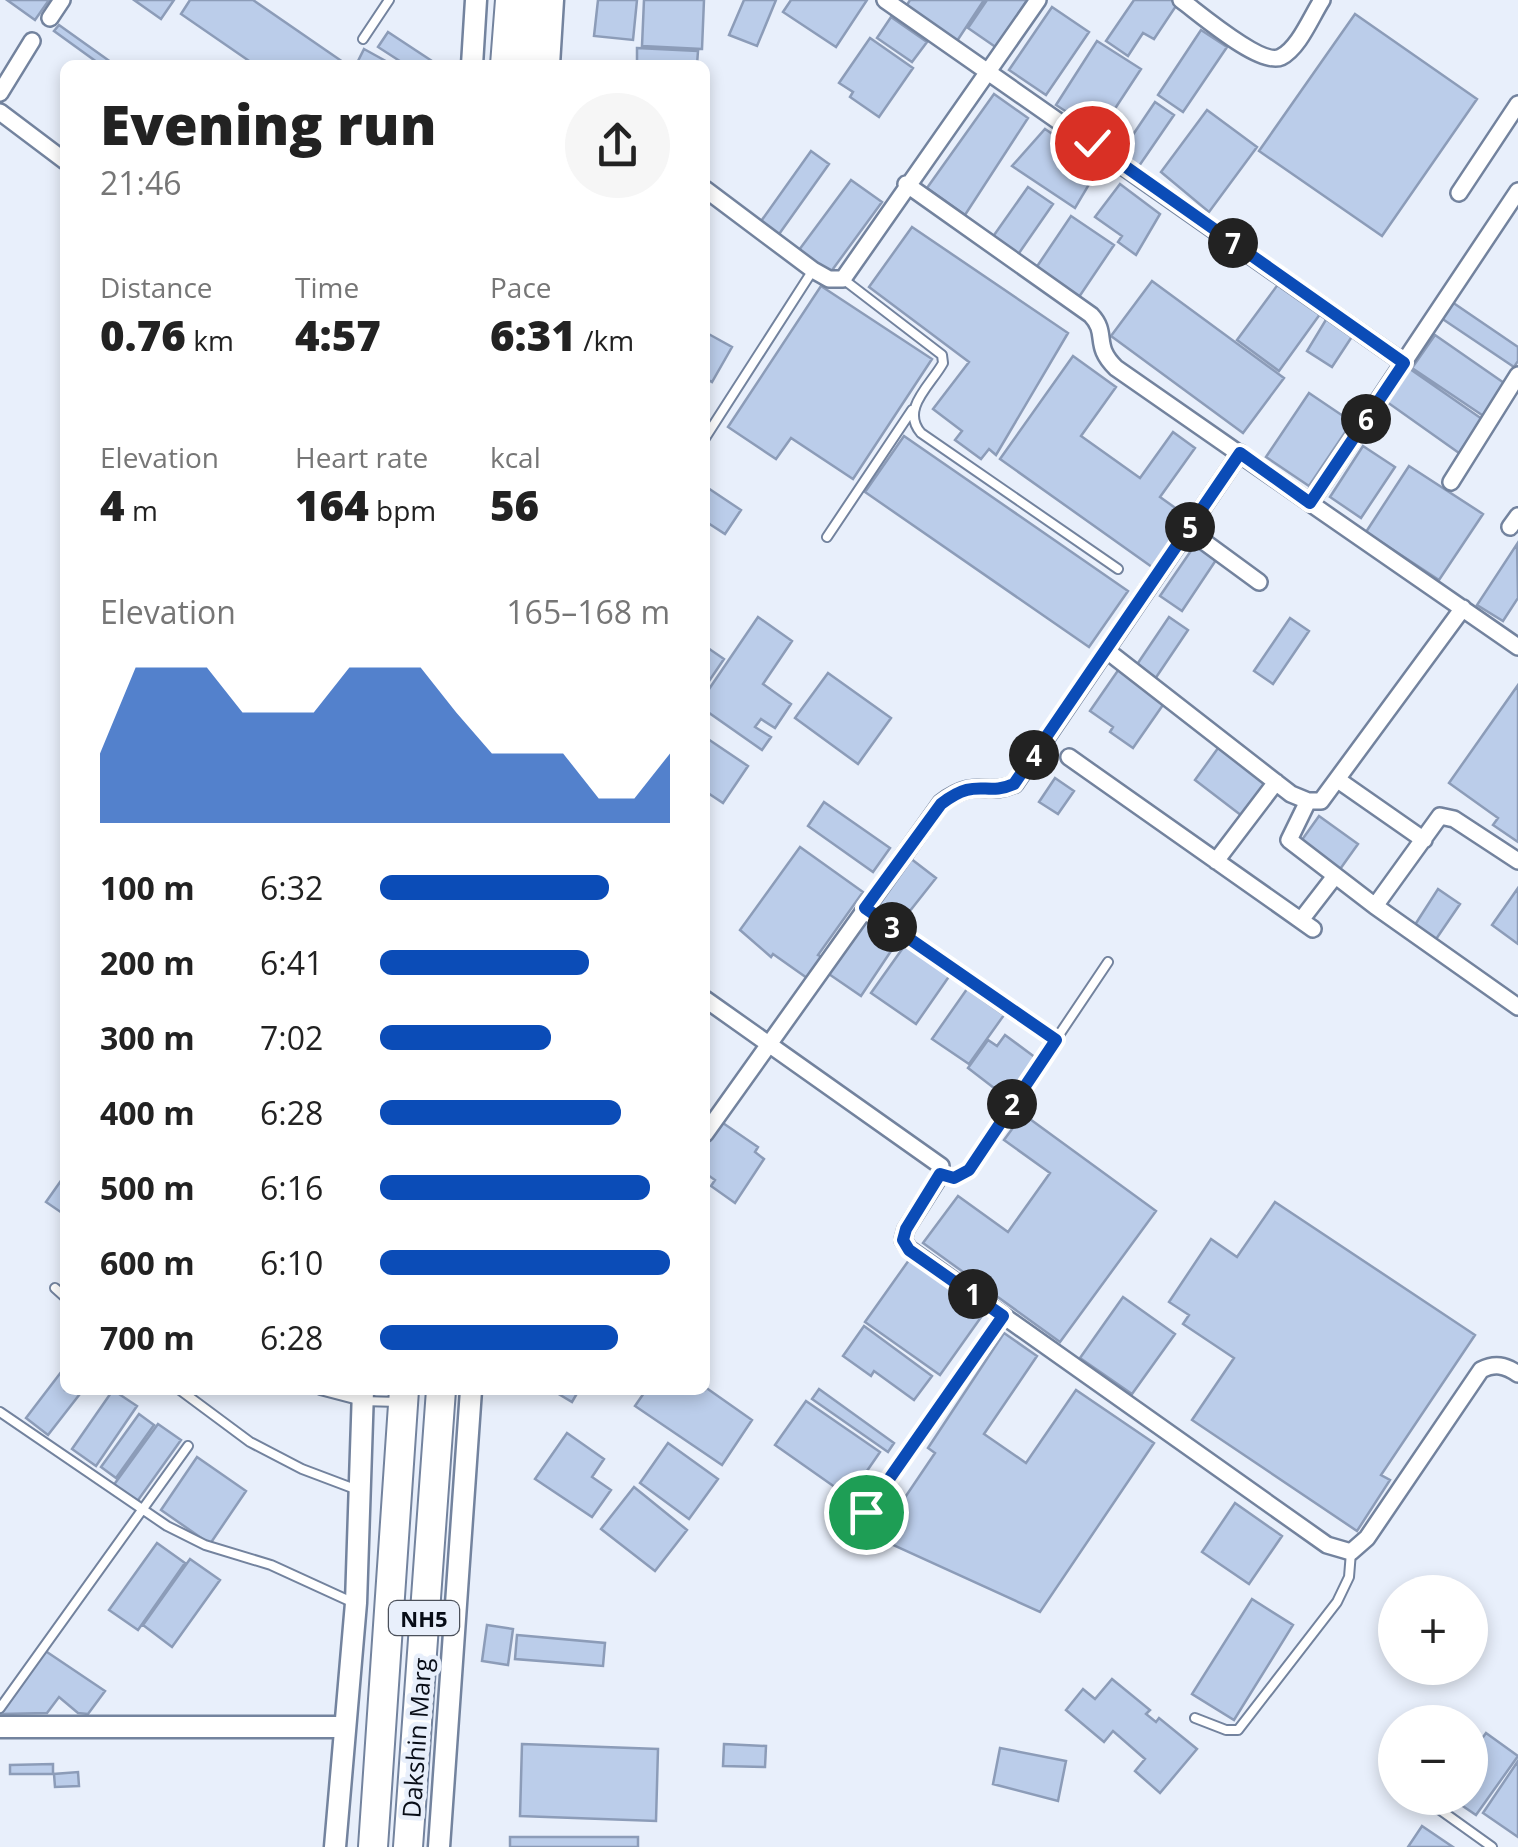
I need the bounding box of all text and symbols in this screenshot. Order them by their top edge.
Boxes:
text: Evening run [100,86,436,161]
button: share [565,93,670,198]
pin [1050,101,1135,186]
icon: check [1065,116,1120,171]
text: 21:46 [100,161,182,204]
pin: 7 [1208,218,1258,268]
text: 7 [1225,224,1241,262]
text: Distance [100,268,213,306]
text: Time [295,268,359,306]
text: Pace [490,268,552,306]
text: 0.76 [100,306,186,363]
text: 4:57 [295,306,381,363]
text: 6:31 [490,306,576,363]
text: km [186,321,234,359]
text: /km [576,321,634,359]
pin: 6 [1341,394,1391,444]
text: 6 [1358,400,1374,438]
text: Elevation [100,438,219,476]
text: Heart rate [295,438,428,476]
text: kcal [490,438,541,476]
text: 4 [100,476,125,533]
text: 164 [295,476,369,533]
text: 56 [490,476,539,533]
text: m [125,491,158,529]
text: bpm [369,491,436,529]
pin: 5 [1165,502,1215,552]
text: 5 [1182,508,1198,546]
text: Elevation [100,590,236,633]
text: 165–168 m [506,590,670,633]
pin: 4 [1009,730,1059,780]
text: 4 [1026,736,1042,774]
text: 100 m [100,866,195,909]
text: 6:32 [260,866,323,909]
pin: 3 [867,902,917,952]
text: 3 [884,908,900,946]
text: 200 m [100,941,195,984]
text: 6:41 [260,941,323,984]
text: 300 m [100,1016,195,1059]
text: 7:02 [260,1016,323,1059]
pin: 2 [987,1079,1037,1129]
text: 2 [1004,1085,1020,1123]
text: 400 m [100,1091,195,1134]
text: 6:28 [260,1091,323,1134]
text: 500 m [100,1166,195,1209]
text: 6:16 [260,1166,323,1209]
text: 600 m [100,1241,195,1284]
text: 6:10 [260,1241,323,1284]
pin: 1 [948,1269,998,1319]
text: 1 [965,1275,981,1313]
text: 700 m [100,1316,195,1359]
text: 6:28 [260,1316,323,1359]
pin [824,1470,909,1555]
icon: arrive [839,1485,894,1540]
map controls [1378,1575,1488,1815]
button: + [1378,1575,1488,1685]
road number: NH5 [389,1601,459,1635]
street label: Dakshin Marg [393,1656,439,1819]
button: − [1378,1705,1488,1815]

